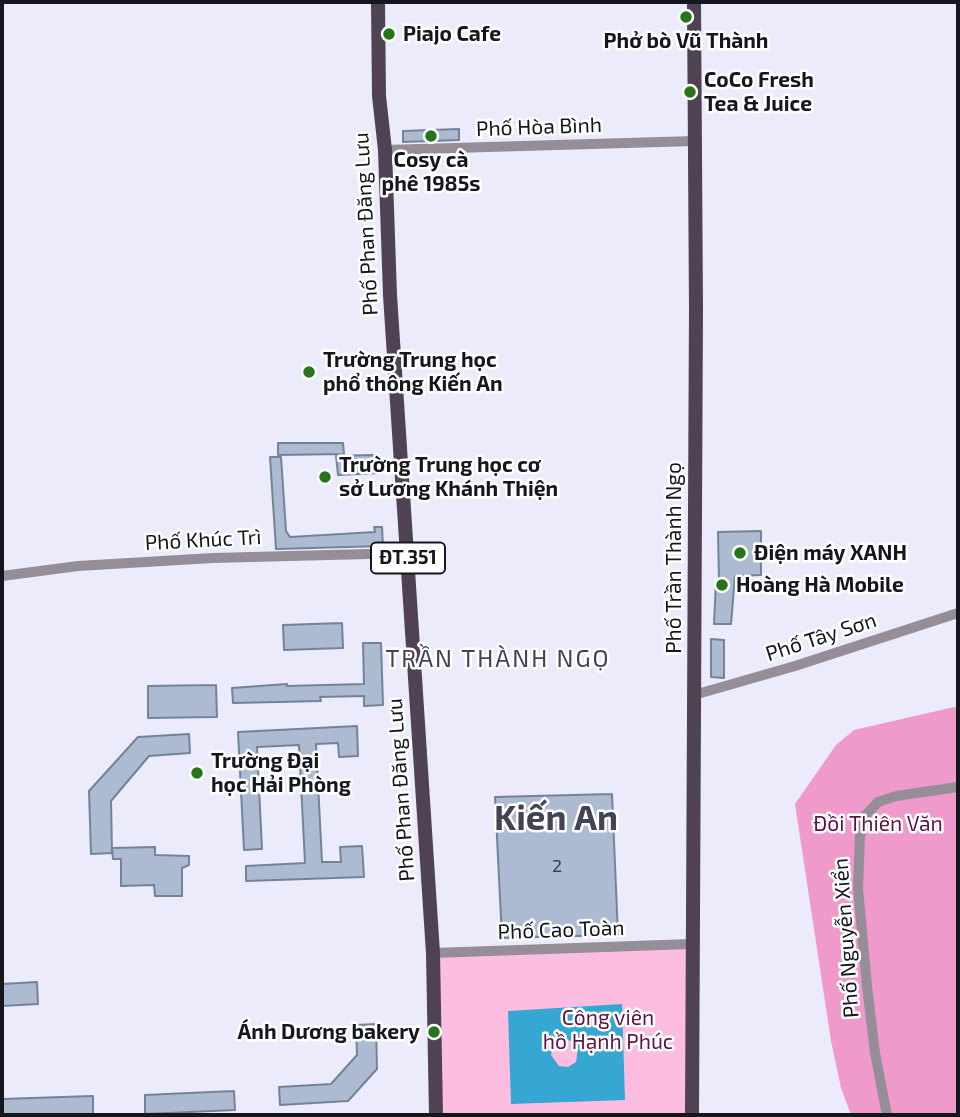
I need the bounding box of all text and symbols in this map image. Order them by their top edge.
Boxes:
marker: Phở bò Vũ Thành [678,9,694,25]
place label: Piajo Cafe [403,21,501,47]
marker: Piajo Cafe [381,26,397,42]
place label: Phở bò Vũ Thành [604,28,768,54]
place label: CoCo Fresh Tea & Juice [704,67,814,117]
marker: CoCo Fresh Tea & Juice [682,84,698,100]
street label: Phố Hòa Bình [476,112,602,142]
marker: Cosy cà phê 1985s [423,128,439,144]
street label: Phố Phan Đăng Lưu [349,132,383,316]
place label: Cosy cà phê 1985s [382,147,480,197]
place label: Trường Trung học phổ thông Kiến An [323,347,503,397]
marker: Trường Trung học phổ thông Kiến An [301,364,317,380]
place label: Trường Trung học cơ sở Lương Khánh Thiện [339,452,558,502]
street label: Phố Trần Thành Ngọ [661,462,687,654]
marker: Trường Trung học cơ sở Lương Khánh Thiện [317,469,333,485]
street label: Phố Khúc Trì [144,524,262,556]
place label: Điện máy XANH [754,540,907,566]
road number: ĐT.351 [371,542,445,573]
marker: Điện máy XANH [732,545,748,561]
place label: Hoàng Hà Mobile [736,572,904,598]
marker: Hoàng Hà Mobile [714,577,730,593]
street label: Phố Tây Sơn [762,607,880,667]
district label: TRẦN THÀNH NGỌ [387,645,609,673]
street label: Phố Phan Đăng Lưu [382,698,420,882]
place label: Trường Đại học Hải Phòng [211,748,351,798]
marker: Trường Đại học Hải Phòng [189,765,205,781]
district label: Kiến An [494,797,618,839]
park label: Đồi Thiên Văn [813,811,943,837]
house number: 2 [552,855,562,877]
street label: Phố Nguyễn Xiển [828,857,864,1019]
street label: Phố Cao Toàn [497,915,625,945]
park label: Công viên hồ Hạnh Phúc [543,1005,673,1055]
place label: Ánh Dương bakery [238,1019,420,1045]
marker: Ánh Dương bakery [426,1024,442,1040]

